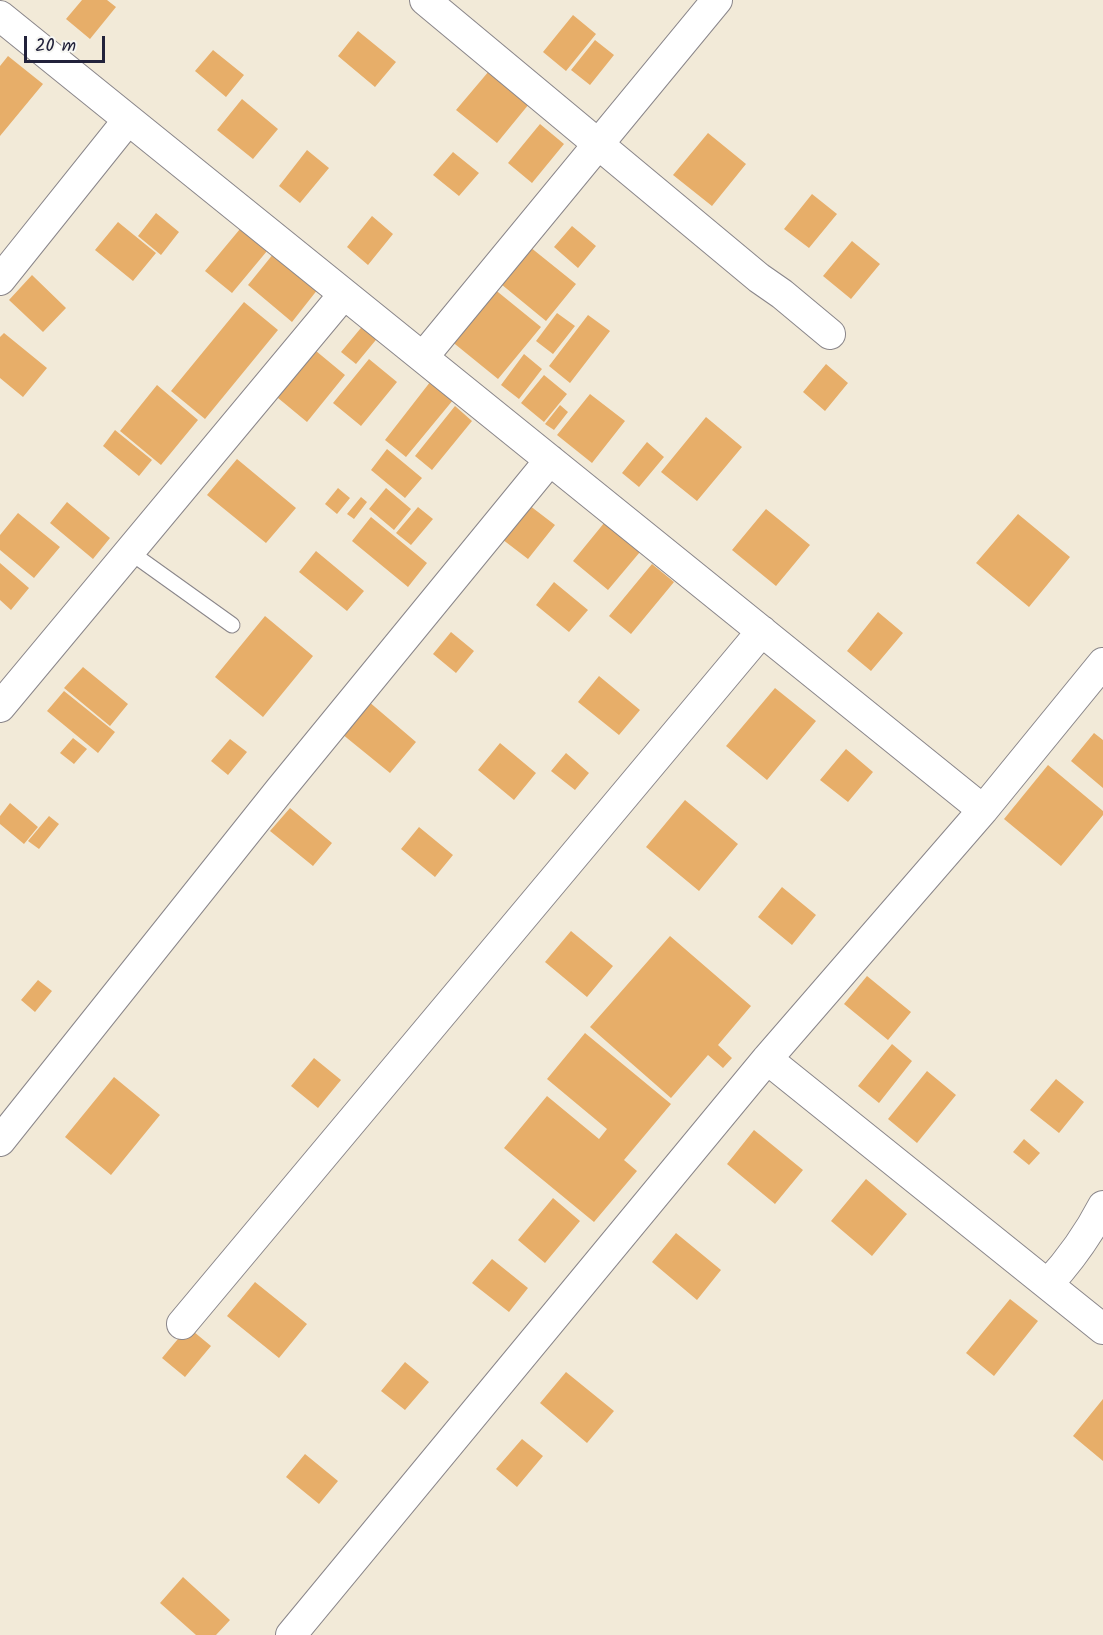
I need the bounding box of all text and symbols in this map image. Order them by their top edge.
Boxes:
scale bar [27,24,108,62]
text: 20 m [35,32,76,61]

